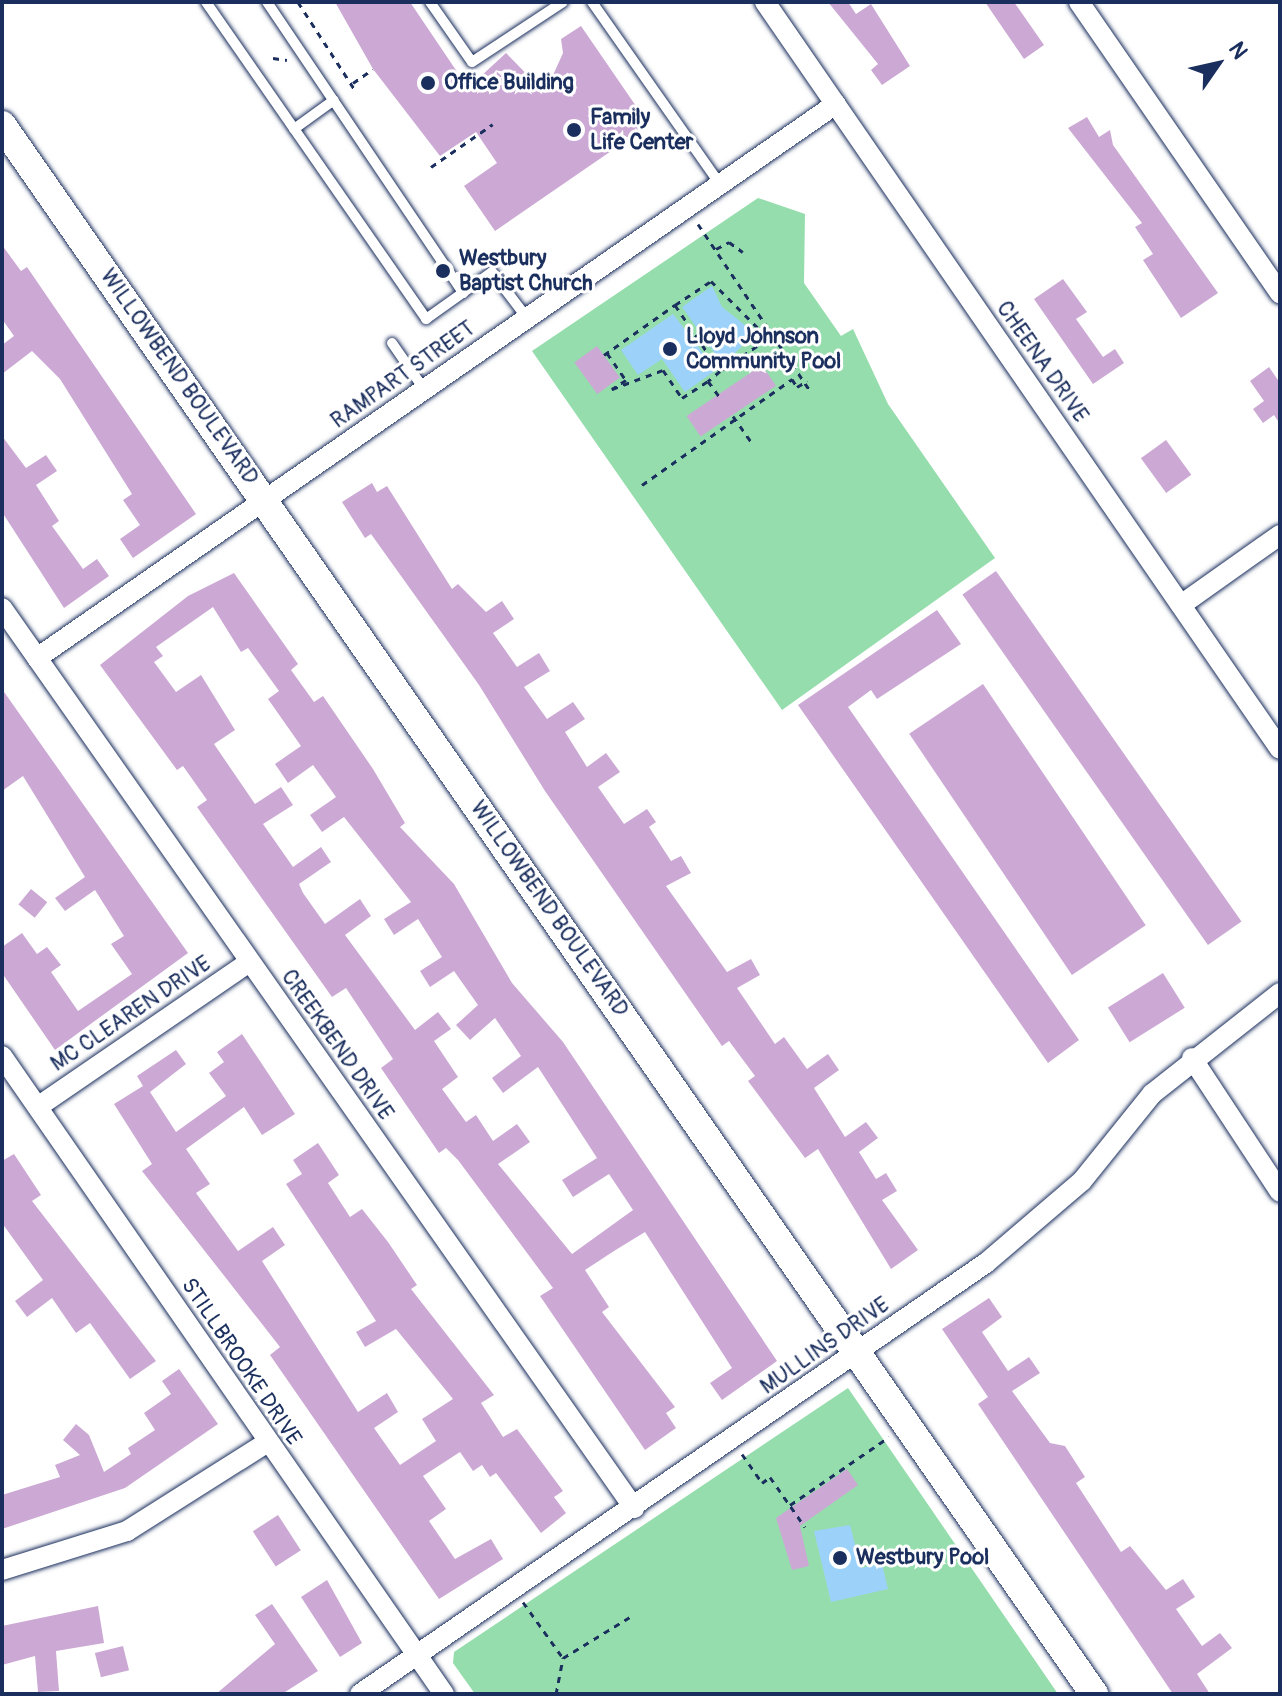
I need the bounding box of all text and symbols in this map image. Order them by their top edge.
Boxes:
north arrow [1178,24,1258,104]
text: N [1222,37,1254,65]
place label: Office Building [444,70,574,96]
marker: Office Building [419,74,437,92]
place label: Family Life Center [590,104,693,156]
marker: Family Life Center [565,121,583,139]
place label: Westbury Baptist Church [459,245,593,296]
marker: Westbury Baptist Church [434,262,452,280]
street label: WILLOWBEND BOULEVARD [94,264,264,490]
street label: CHEENA DRIVE [990,296,1094,428]
street label: RAMPART STREET [326,316,480,434]
place label: Lloyd Johnson Community Pool [686,323,841,374]
marker: Lloyd Johnson Community Pool [661,340,679,358]
street label: WILLOWBEND BOULEVARD [464,796,634,1022]
street label: MC CLEAREN DRIVE [46,951,216,1077]
street label: CREEKBEND DRIVE [275,965,399,1125]
street label: STILLBROOKE DRIVE [175,1273,307,1451]
street label: MULLINS DRIVE [755,1292,895,1400]
place label: Westbury Pool [856,1545,989,1571]
marker: Westbury Pool [831,1549,849,1567]

